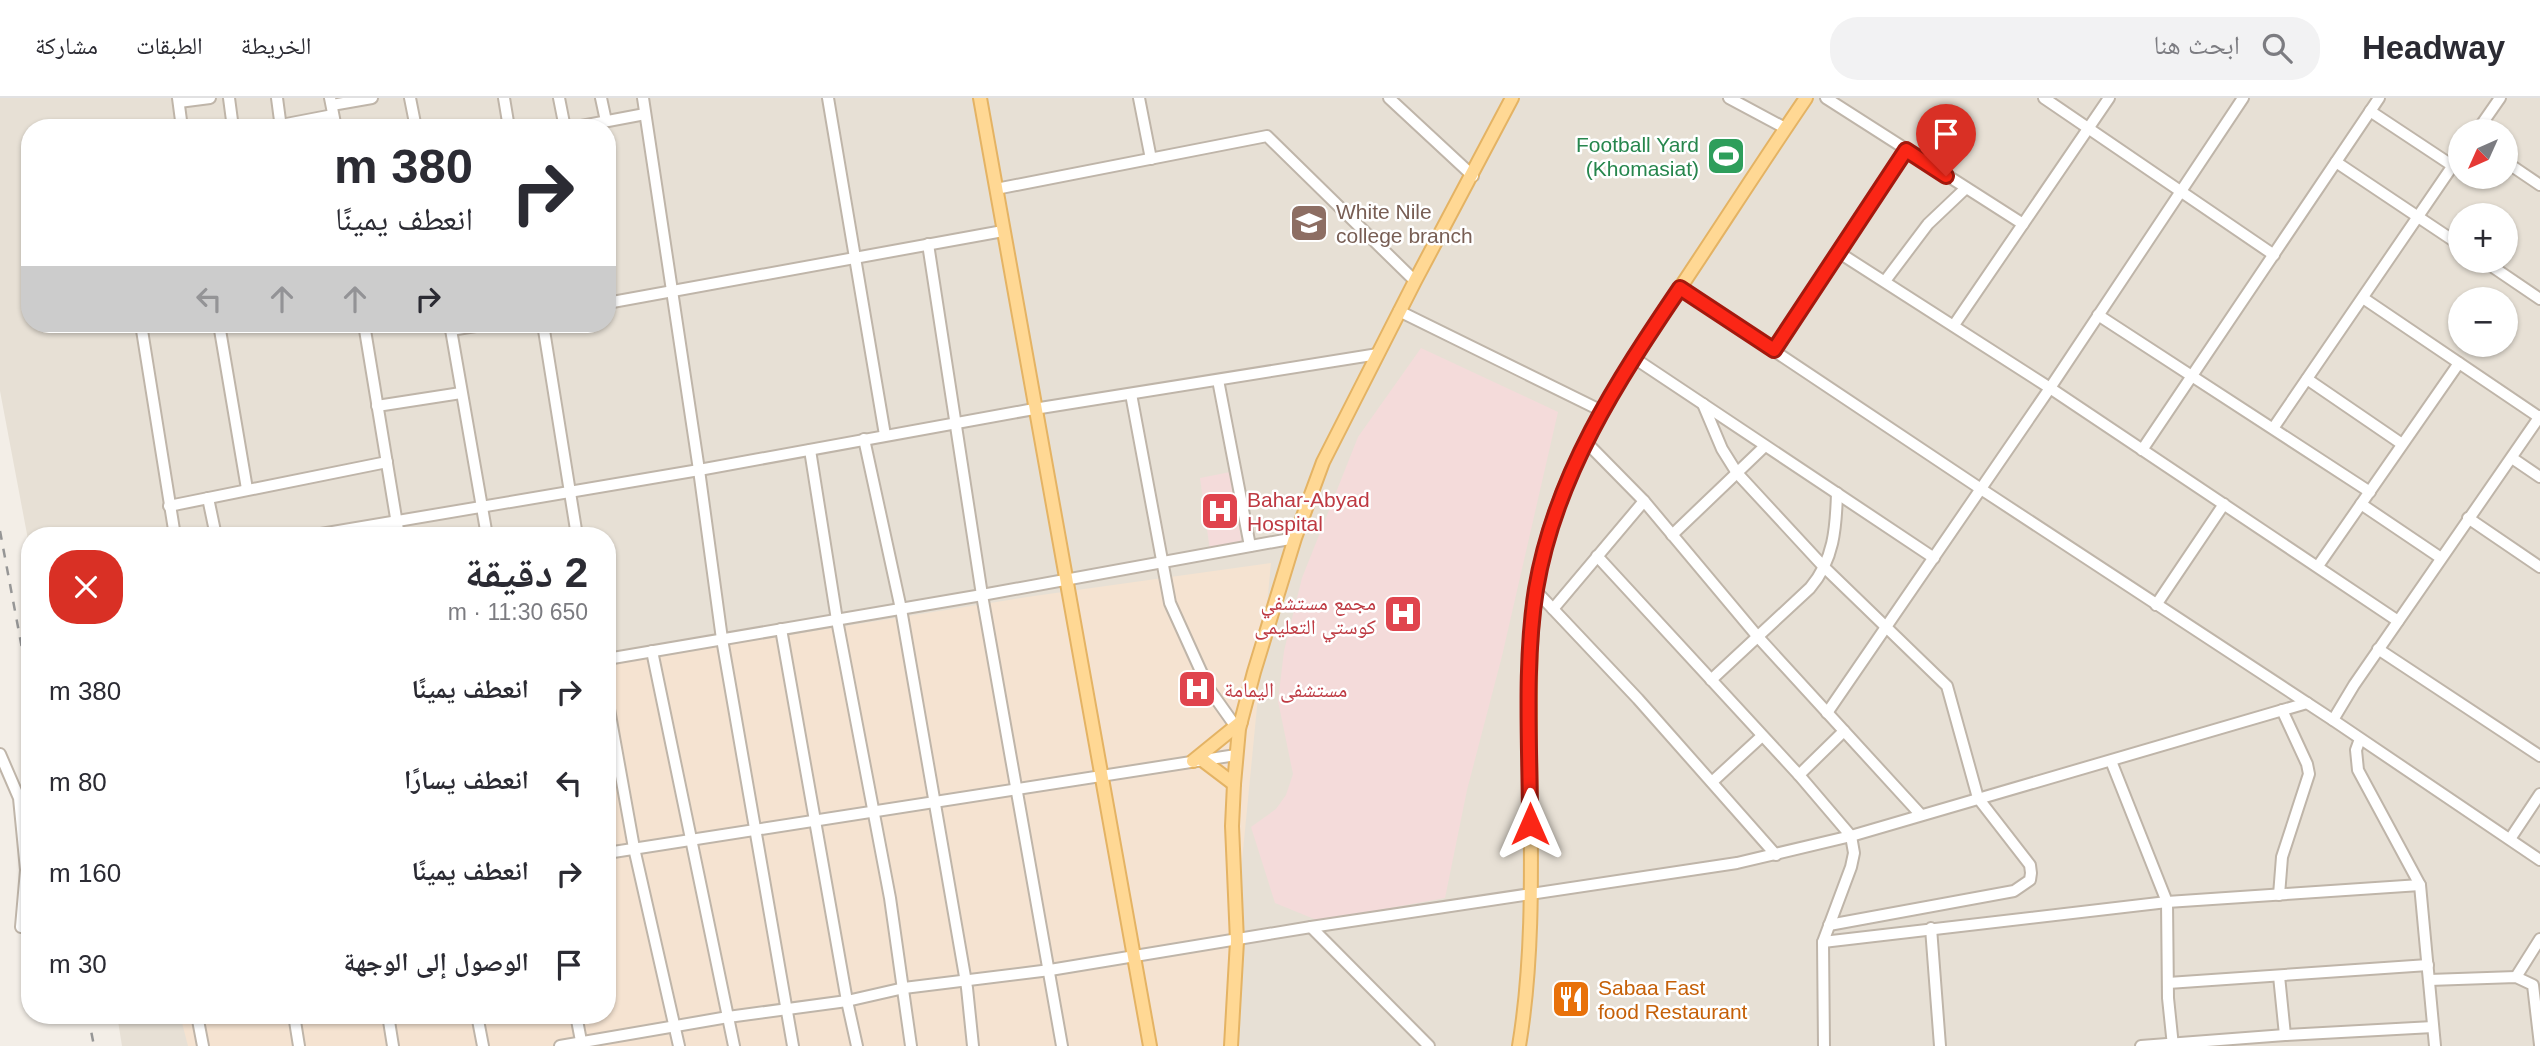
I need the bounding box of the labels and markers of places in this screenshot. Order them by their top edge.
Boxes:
pin [1916,104,1976,176]
place label: Football Yard (Khomasiat) [1576,133,1699,180]
sports icon: Football Yard (Khomasiat) [1705,135,1747,177]
place label: White Nile college branch [1336,200,1473,247]
school or university icon: White Nile college branch [1288,202,1330,244]
place label: Bahar-Abyad Hospital [1247,488,1370,535]
hospital icon: Bahar-Abyad Hospital [1199,490,1241,532]
place label: مجمع مستشفي كوستي التعليمى [1254,591,1376,643]
hospital icon: مجمع مستشفي كوستي التعليمى [1382,593,1424,635]
hospital icon: مستشفى اليمامة [1176,668,1218,710]
place label: مستشفى اليمامة [1224,678,1347,703]
place label: Sabaa Fast food Restaurant [1598,976,1748,1023]
restaurant icon: Sabaa Fast food Restaurant [1550,978,1592,1020]

